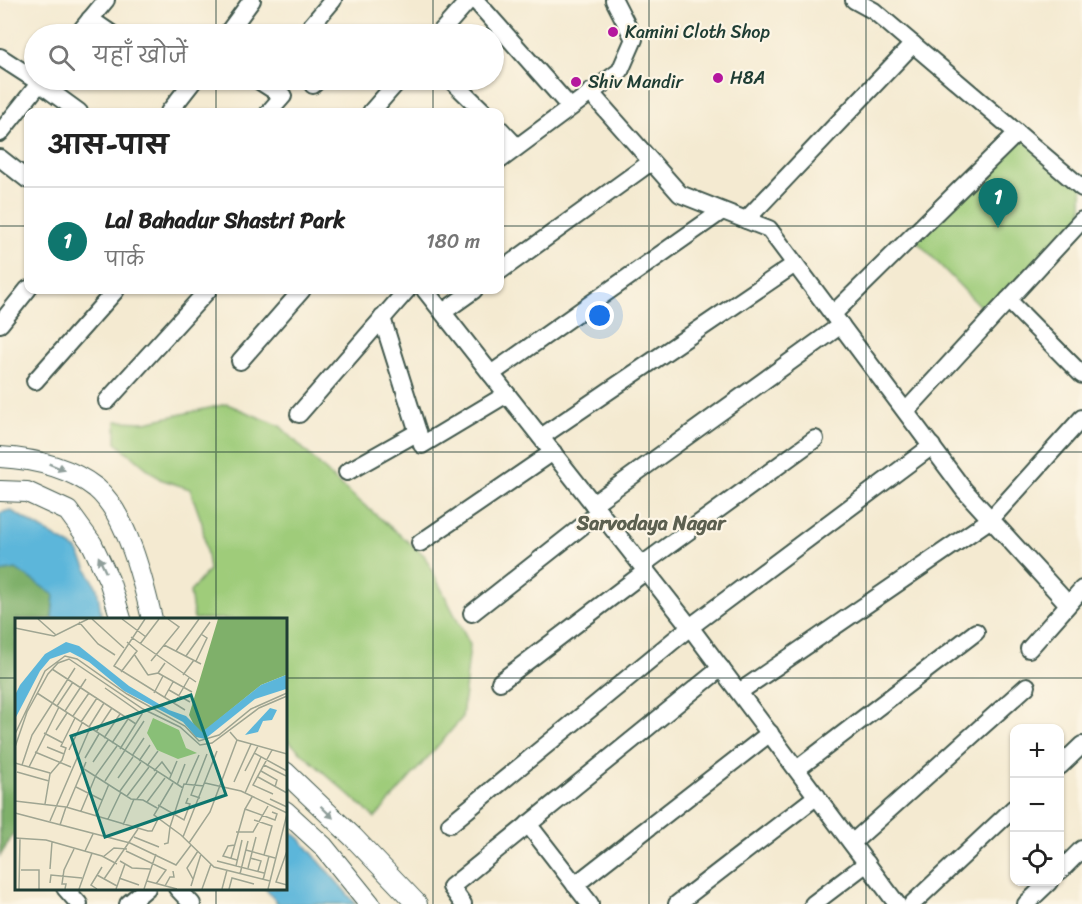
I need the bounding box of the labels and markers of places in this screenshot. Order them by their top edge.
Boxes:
place label: Kamini Cloth Shop [625,16,770,48]
marker: Kamini Cloth Shop [606,25,620,39]
place label: H8A [730,62,765,94]
place label: Shiv Mandir [588,66,684,98]
marker: H8A [711,71,725,85]
marker: Shiv Mandir [569,75,583,89]
pin: 1 [978,178,1018,228]

